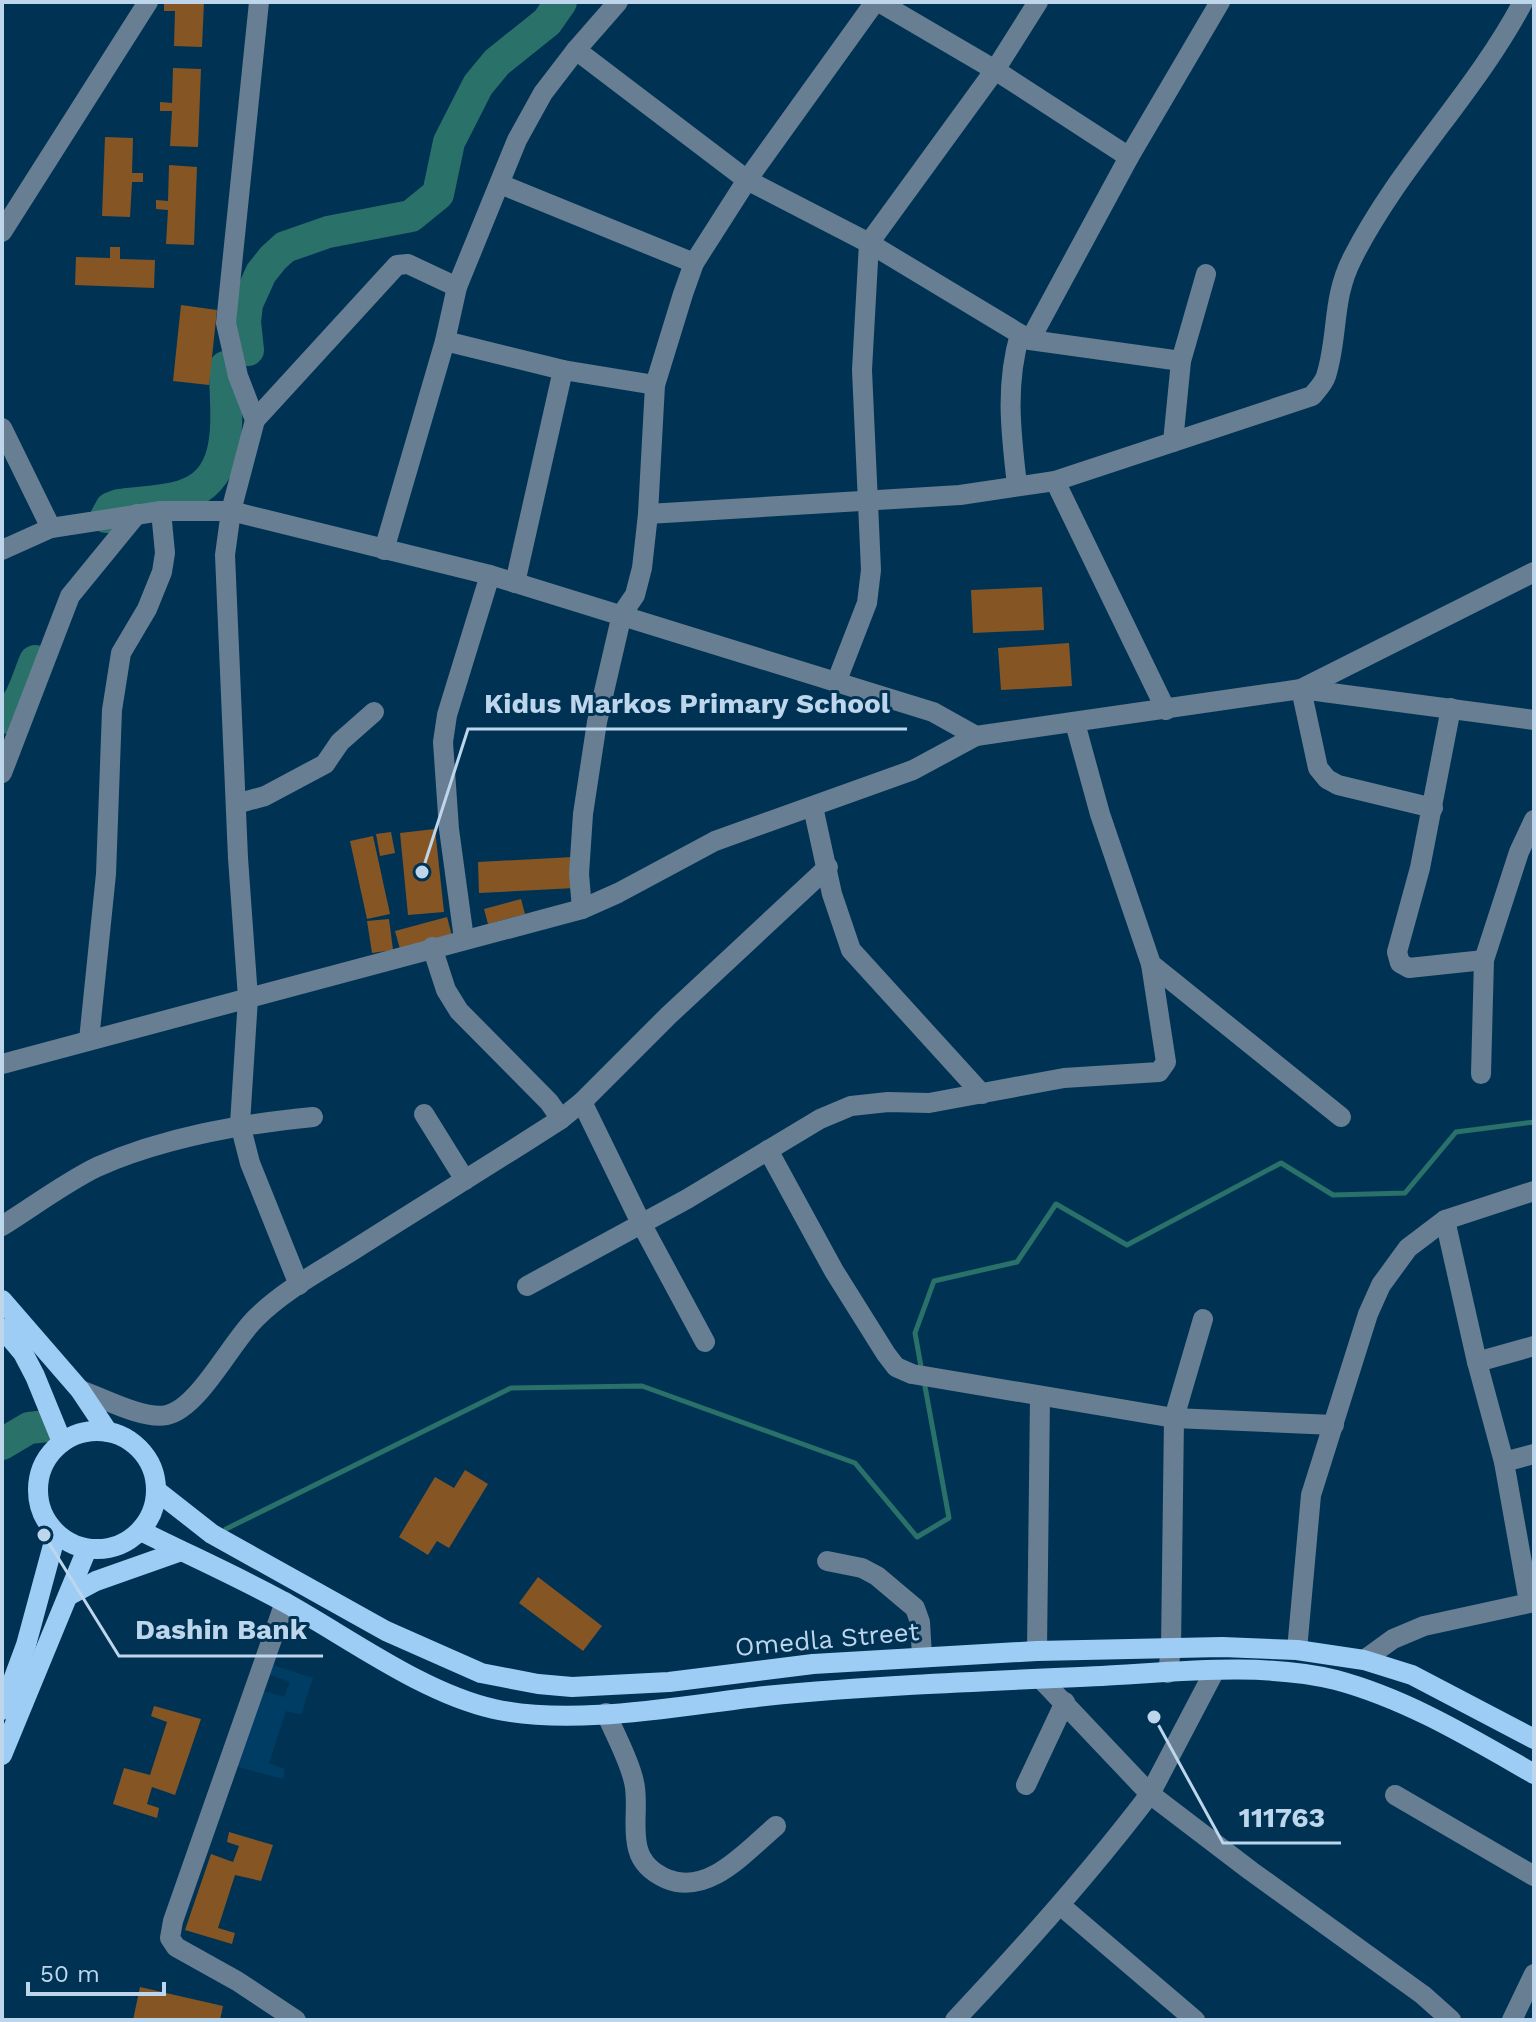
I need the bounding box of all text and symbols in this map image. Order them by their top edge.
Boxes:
callout: Kidus Markos Primary School [468,677,907,729]
text: Kidus Markos Primary School [484,687,891,720]
callout: Dashin Bank [119,1604,323,1656]
text: Dashin Bank [135,1613,308,1646]
street label: Omedla Street [734,1616,920,1662]
callout: 111763 [1223,1791,1341,1843]
text: 111763 [1239,1801,1325,1834]
scale bar [28,1946,164,1996]
text: 50 m [40,1960,100,1988]

